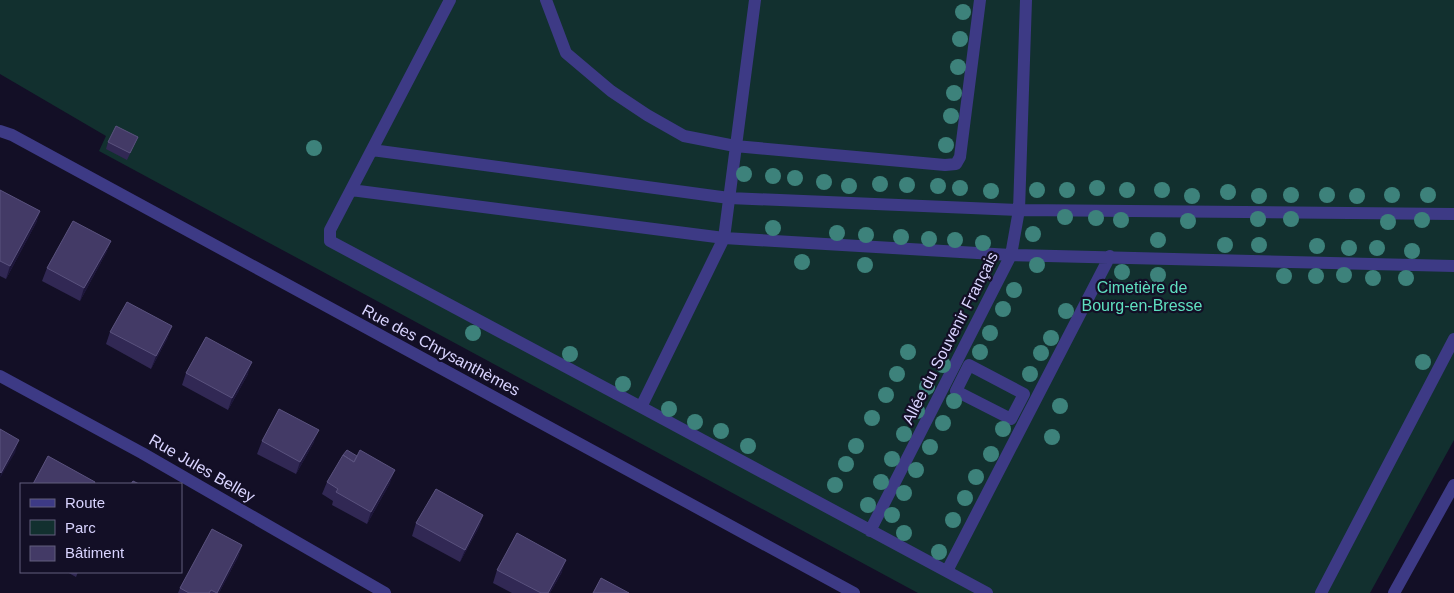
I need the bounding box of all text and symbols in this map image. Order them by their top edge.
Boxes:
street label: Allée du Souvenir Français [899,249,1001,427]
park label: Cimetière de Bourg-en-Bresse [1082,279,1203,314]
street label: Rue des Chrysanthèmes [359,301,523,399]
street label: Rue Jules Belley [146,431,258,505]
legend [20,483,182,573]
text: Route [65,494,105,511]
text: Parc [65,519,96,536]
text: Bâtiment [65,544,125,561]

